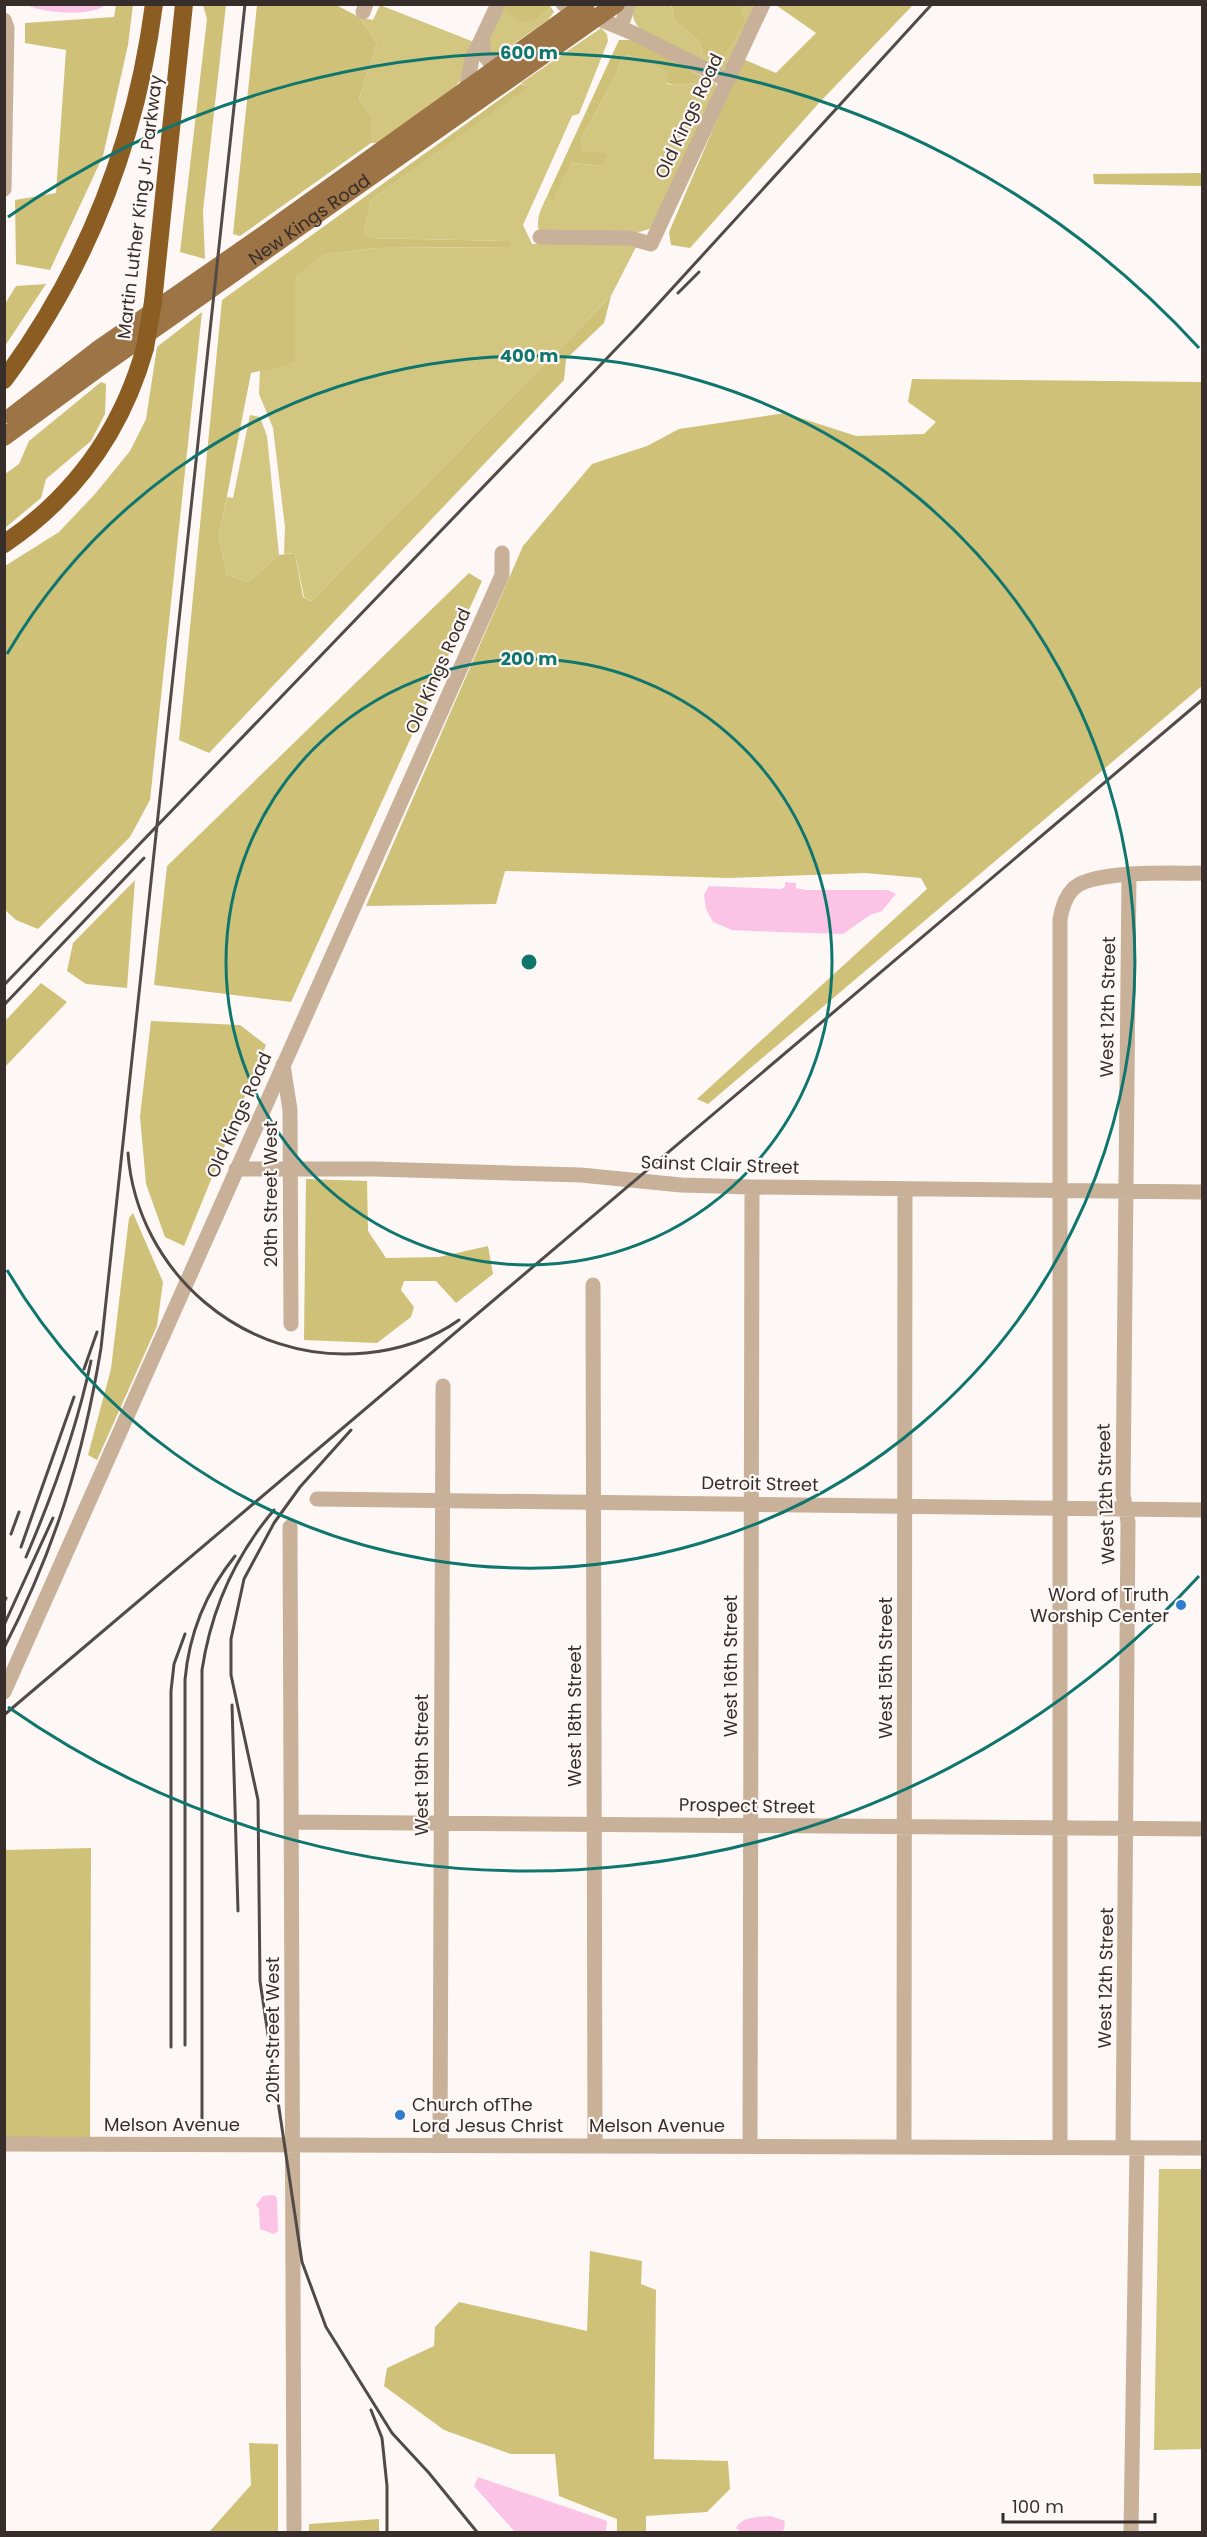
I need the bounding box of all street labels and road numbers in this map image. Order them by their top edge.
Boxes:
street label: Old Kings Road [649,49,728,182]
street label: Martin Luther King Jr. Parkway [111,73,168,340]
street label: New Kings Road [243,168,375,271]
street label: Old Kings Road [399,604,477,738]
street label: West 12th Street [1094,936,1121,1078]
street label: Old Kings Road [200,1048,278,1182]
street label: 20th Street West [258,1121,283,1267]
street label: Sainst Clair Street [640,1149,800,1180]
street label: West 12th Street [1091,1423,1120,1565]
street label: Detroit Street [701,1470,819,1497]
street label: West 16th Street [718,1595,743,1737]
street label: West 15th Street [873,1597,898,1739]
street label: West 18th Street [562,1645,587,1787]
street label: West 19th Street [409,1694,434,1836]
street label: Prospect Street [679,1792,815,1819]
street label: West 12th Street [1092,1907,1119,2049]
street label: 20th Street West [260,1957,285,2103]
street label: Melson Avenue [104,2112,240,2137]
street label: Melson Avenue [589,2113,725,2138]

